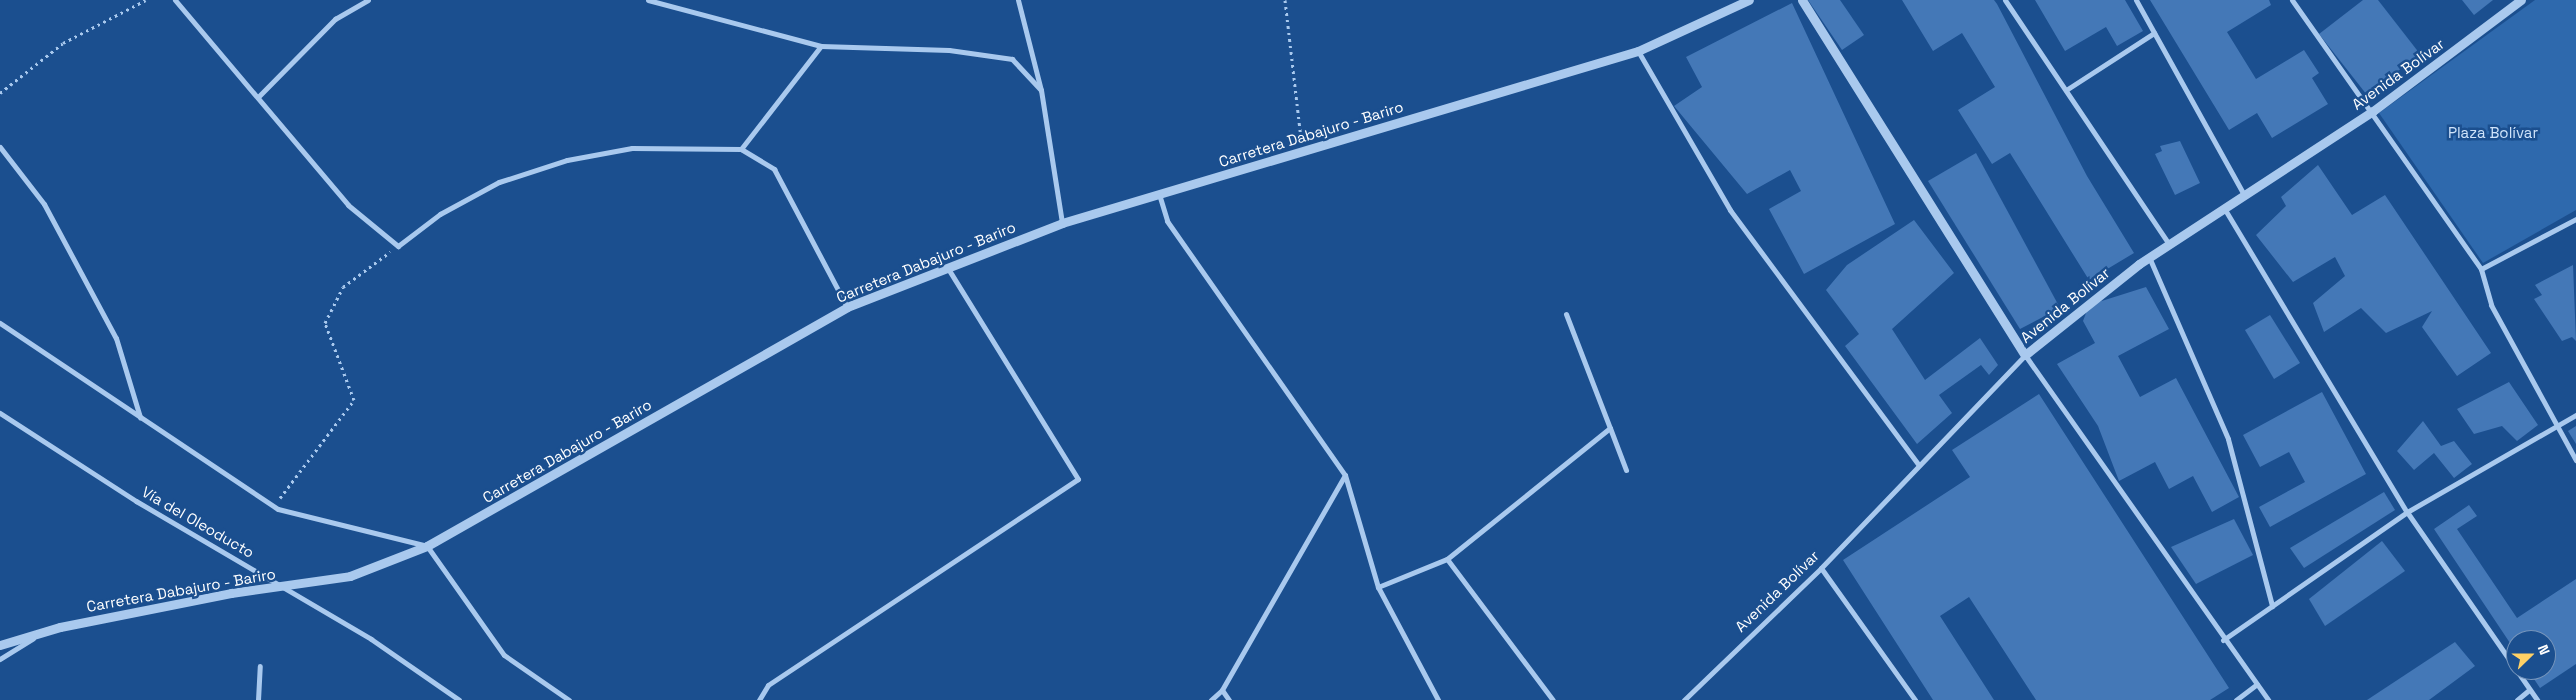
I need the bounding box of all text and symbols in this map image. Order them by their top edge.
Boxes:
street label: Avenida Bolívar [2348,35,2448,113]
street label: Carretera Dabajuro - Bariro [1216,97,1406,171]
park label: Plaza Bolívar [2448,124,2538,142]
street label: Carretera Dabajuro - Bariro [833,218,1019,306]
street label: Avenida Bolívar [2017,264,2113,346]
street label: Carretera Dabajuro - Bariro [479,395,655,507]
street label: Vía del Oleoducto [139,483,257,561]
street label: Avenida Bolívar [1731,546,1823,636]
street label: Carretera Dabajuro - Bariro [85,564,277,616]
north arrow [2506,630,2556,680]
text: N [2534,642,2554,657]

